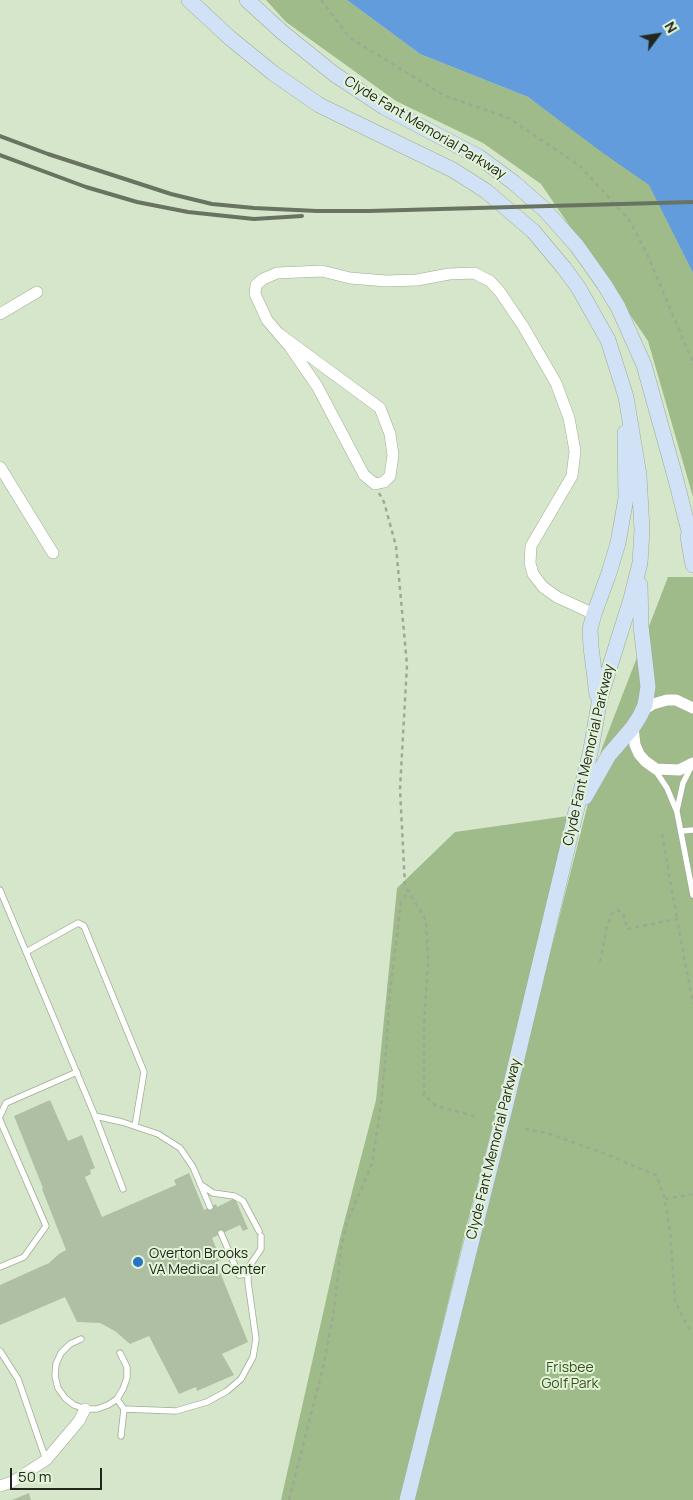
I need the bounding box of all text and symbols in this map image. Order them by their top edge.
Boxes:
north arrow [633,10,683,60]
text: N [661,18,682,36]
street label: Clyde Fant Memorial Parkway [341,73,509,183]
street label: Clyde Fant Memorial Parkway [560,663,618,847]
street label: Clyde Fant Memorial Parkway [463,1057,525,1241]
place label: Overton Brooks VA Medical Center [149,1246,266,1278]
marker: Overton Brooks VA Medical Center [131,1255,145,1269]
park label: Frisbee Golf Park [541,1360,599,1392]
scale bar [12,1458,105,1490]
text: 50 m [18,1466,52,1487]

